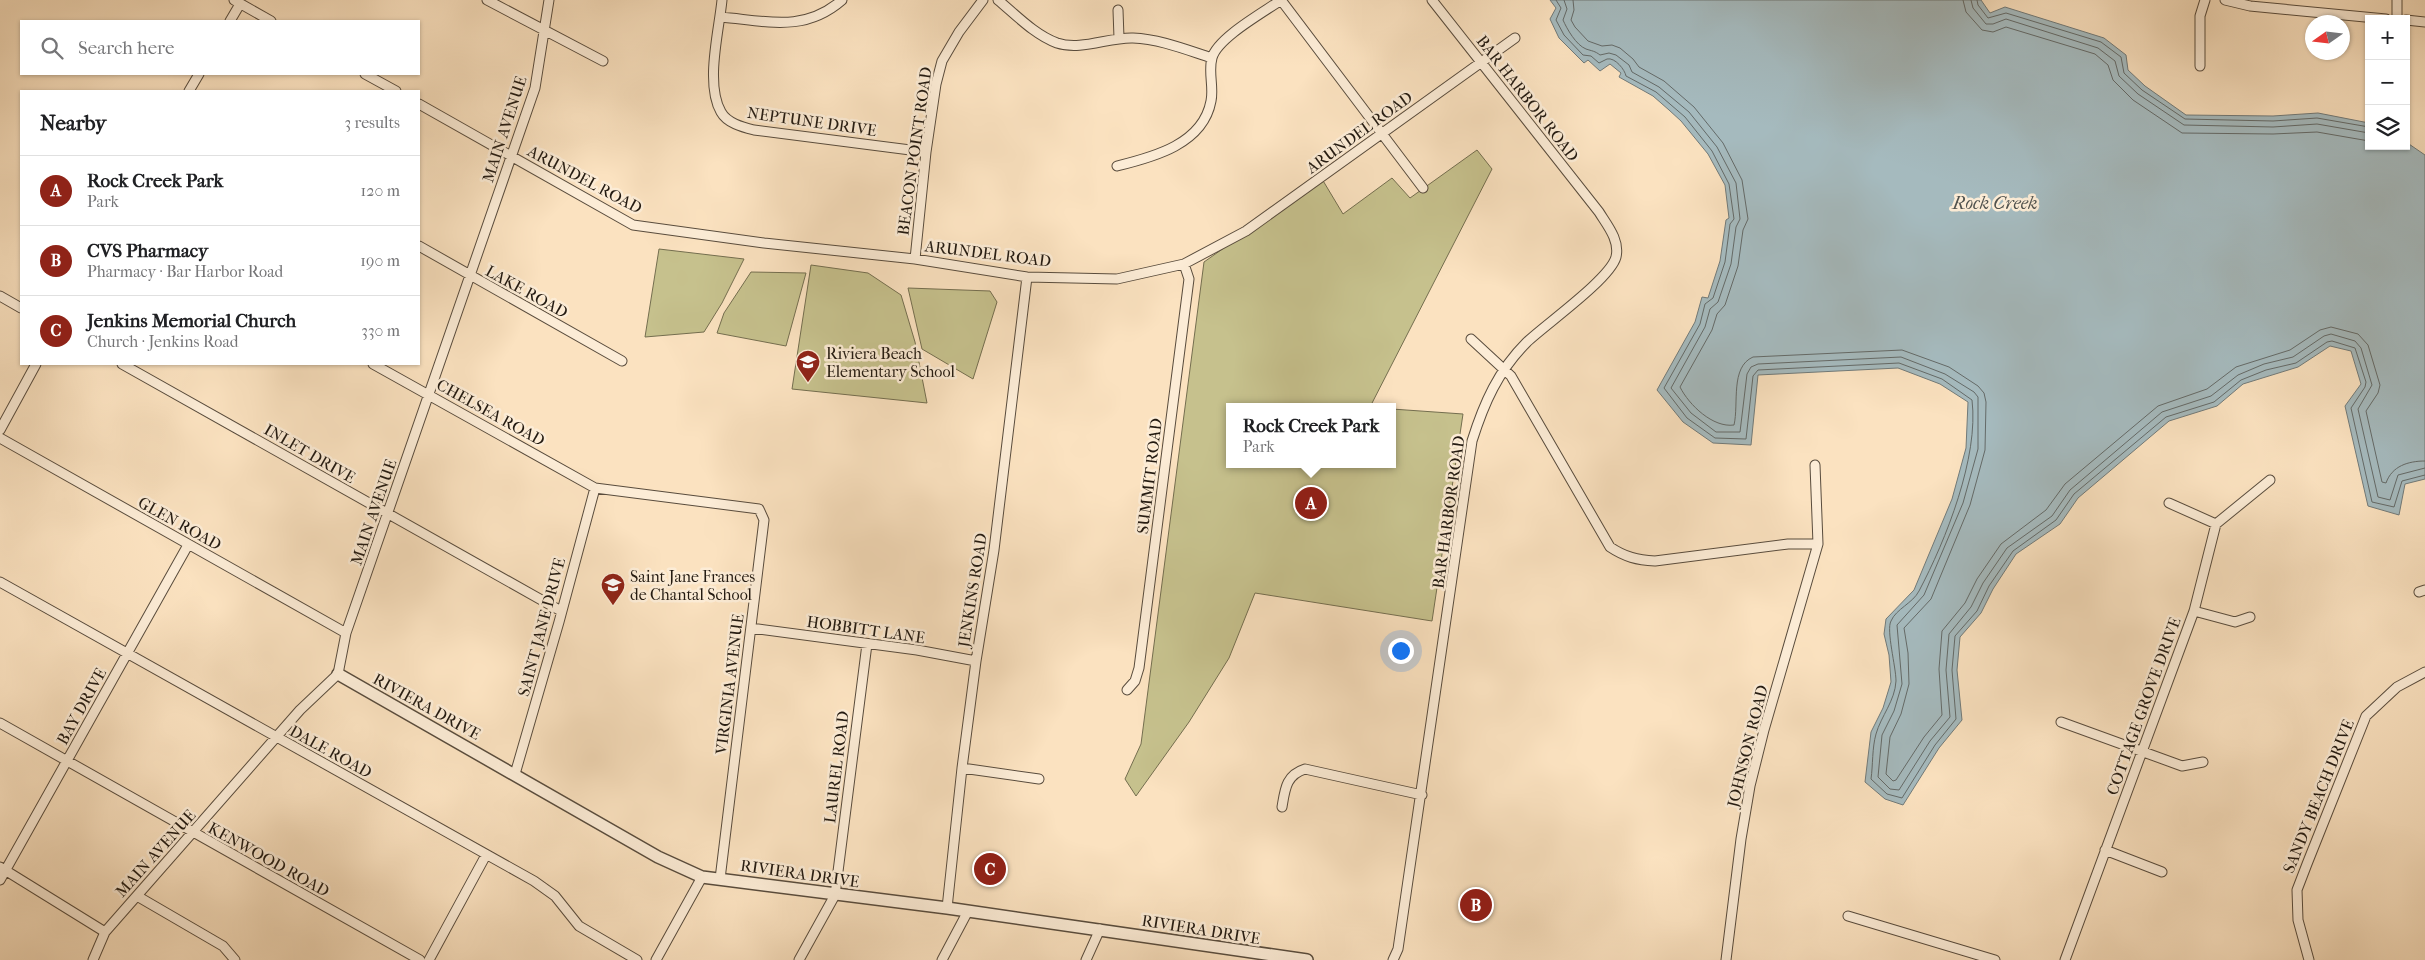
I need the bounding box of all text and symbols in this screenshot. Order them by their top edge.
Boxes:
north arrow [2305,15,2350,60]
map controls [2365,15,2410,150]
button: + [2365,15,2410,60]
search box [20,20,420,75]
street label: BAR HARBOR ROAD [1473,32,1583,165]
icon: search [38,34,66,62]
text: Search here [78,37,174,59]
button: − [2365,60,2410,105]
street label: BEACON POINT ROAD [893,66,936,236]
street label: MAIN AVENUE [478,73,531,185]
street label: ARUNDEL ROAD [1302,87,1416,178]
street label: NEPTUNE DRIVE [746,103,878,140]
button: layers [2365,105,2410,150]
text: Nearby [40,111,106,135]
text: 3 results [344,113,400,132]
street label: ARUNDEL ROAD [523,141,645,218]
text: Rock Creek Park [87,170,223,192]
text: A [51,181,61,200]
text: 120 m [361,181,400,200]
text: Park [87,192,119,211]
water label: Rock Creek [1952,193,2037,214]
street label: ARUNDEL ROAD [923,236,1052,271]
text: CVS Pharmacy [87,240,208,262]
text: B [51,251,61,270]
text: 190 m [360,251,400,270]
street label: LAKE ROAD [482,261,571,322]
text: Pharmacy · Bar Harbor Road [87,262,283,281]
text: Jenkins Memorial Church [87,310,296,332]
text: C [51,321,61,340]
text: 330 m [361,321,400,340]
text: Church · Jenkins Road [87,332,239,351]
place label: Riviera Beach Elementary School [826,344,955,381]
school or university icon: Riviera Beach Elementary School [795,349,821,383]
street label: CHELSEA ROAD [433,375,548,450]
popup [1226,403,1396,468]
text: Rock Creek Park [1243,415,1379,437]
street label: SUMMIT ROAD [1133,417,1166,535]
street label: INLET DRIVE [261,420,359,487]
street label: BAR HARBOR ROAD [1428,434,1469,590]
text: Park [1243,437,1275,456]
street label: MAIN AVENUE [346,456,401,568]
pin: A [1295,484,1327,522]
street label: GLEN ROAD [135,493,225,554]
street label: JENKINS ROAD [954,531,991,651]
street label: SAINT JANE DRIVE [514,555,569,699]
place label: Saint Jane Frances de Chantal School [630,567,755,604]
school or university icon: Saint Jane Frances de Chantal School [600,572,626,606]
street label: VIRGINIA AVENUE [711,612,748,756]
street label: HOBBITT LANE [806,612,927,647]
street label: COTTAGE GROVE DRIVE [2102,614,2185,798]
your location [1388,638,1414,664]
street label: BAY DRIVE [53,664,110,748]
street label: RIVIERA DRIVE [370,669,484,744]
street label: JOHNSON ROAD [1723,683,1772,811]
street label: LAUREL ROAD [820,710,853,824]
street label: SANDY BEACH DRIVE [2279,716,2358,876]
street label: DALE ROAD [286,721,375,782]
street label: MAIN AVENUE [111,806,200,901]
street label: KENWOOD ROAD [205,818,333,901]
pin: C [974,850,1006,888]
street label: RIVIERA DRIVE [739,856,861,891]
pin: B [1460,886,1492,924]
street label: RIVIERA DRIVE [1140,911,1262,948]

